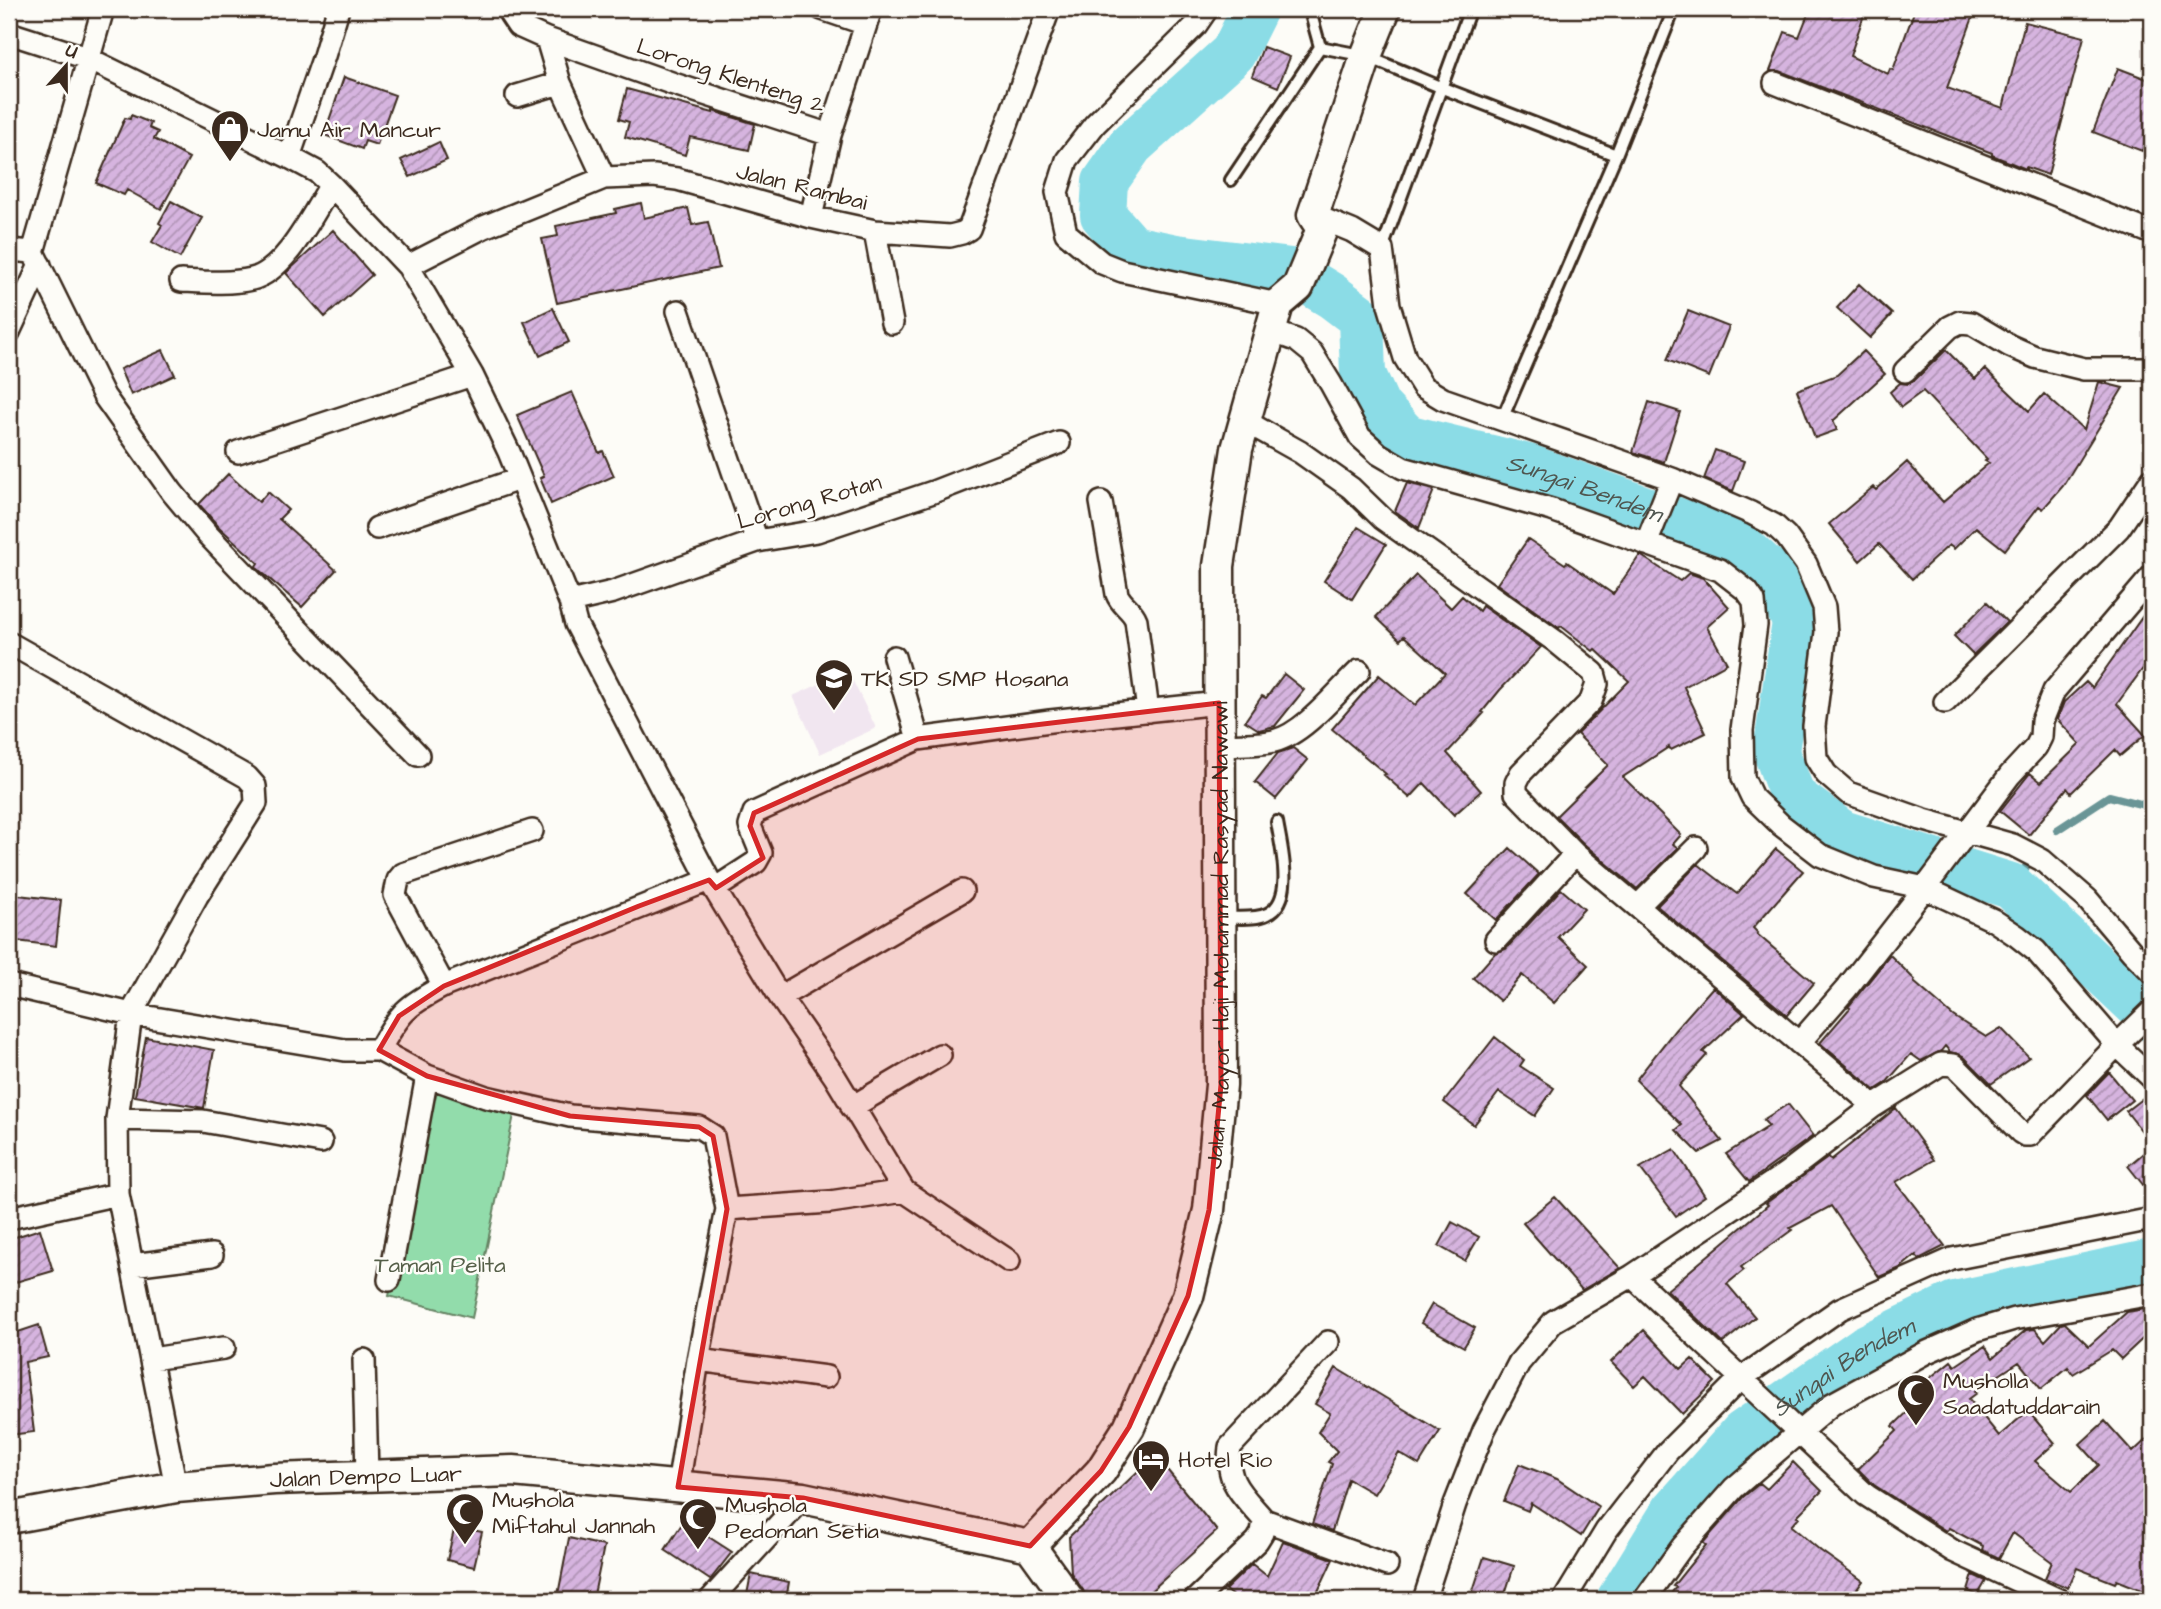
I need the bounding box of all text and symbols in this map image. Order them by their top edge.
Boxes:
street label: Lorong Klenteng 2 [632,30,829,122]
north arrow [32,32,102,102]
text: U [62,37,82,66]
shop icon: Jamu Air Mancur [209,108,251,163]
place label: Jamu Air Mancur [257,114,441,146]
street label: Jalan Rambai [733,155,871,219]
water label: Sungai Bendem [1503,446,1669,533]
street label: Lorong Rotan [733,466,886,539]
school or university icon: TK SD SMP Hosana [813,657,855,712]
place label: TK SD SMP Hosana [861,663,1069,695]
street label: Jalan Mayor Haji Mohammad Rasyad Nawawi [1198,701,1239,1170]
park label: Taman Pelita [374,1249,506,1281]
water label: Sungai Bendem [1765,1309,1923,1426]
place label: Musholla Saadatuddarain [1943,1365,2100,1423]
mosque icon: Musholla Saadatuddarain [1895,1372,1937,1427]
hotel icon: Hotel Rio [1130,1438,1172,1493]
place label: Hotel Rio [1178,1444,1272,1476]
street label: Jalan Dempo Luar [269,1458,463,1496]
place label: Mushola Miftahul Jannah [492,1484,656,1542]
place label: Mushola Pedoman Setia [725,1489,879,1547]
mosque icon: Mushola Miftahul Jannah [444,1491,486,1546]
mosque icon: Mushola Pedoman Setia [677,1496,719,1551]

